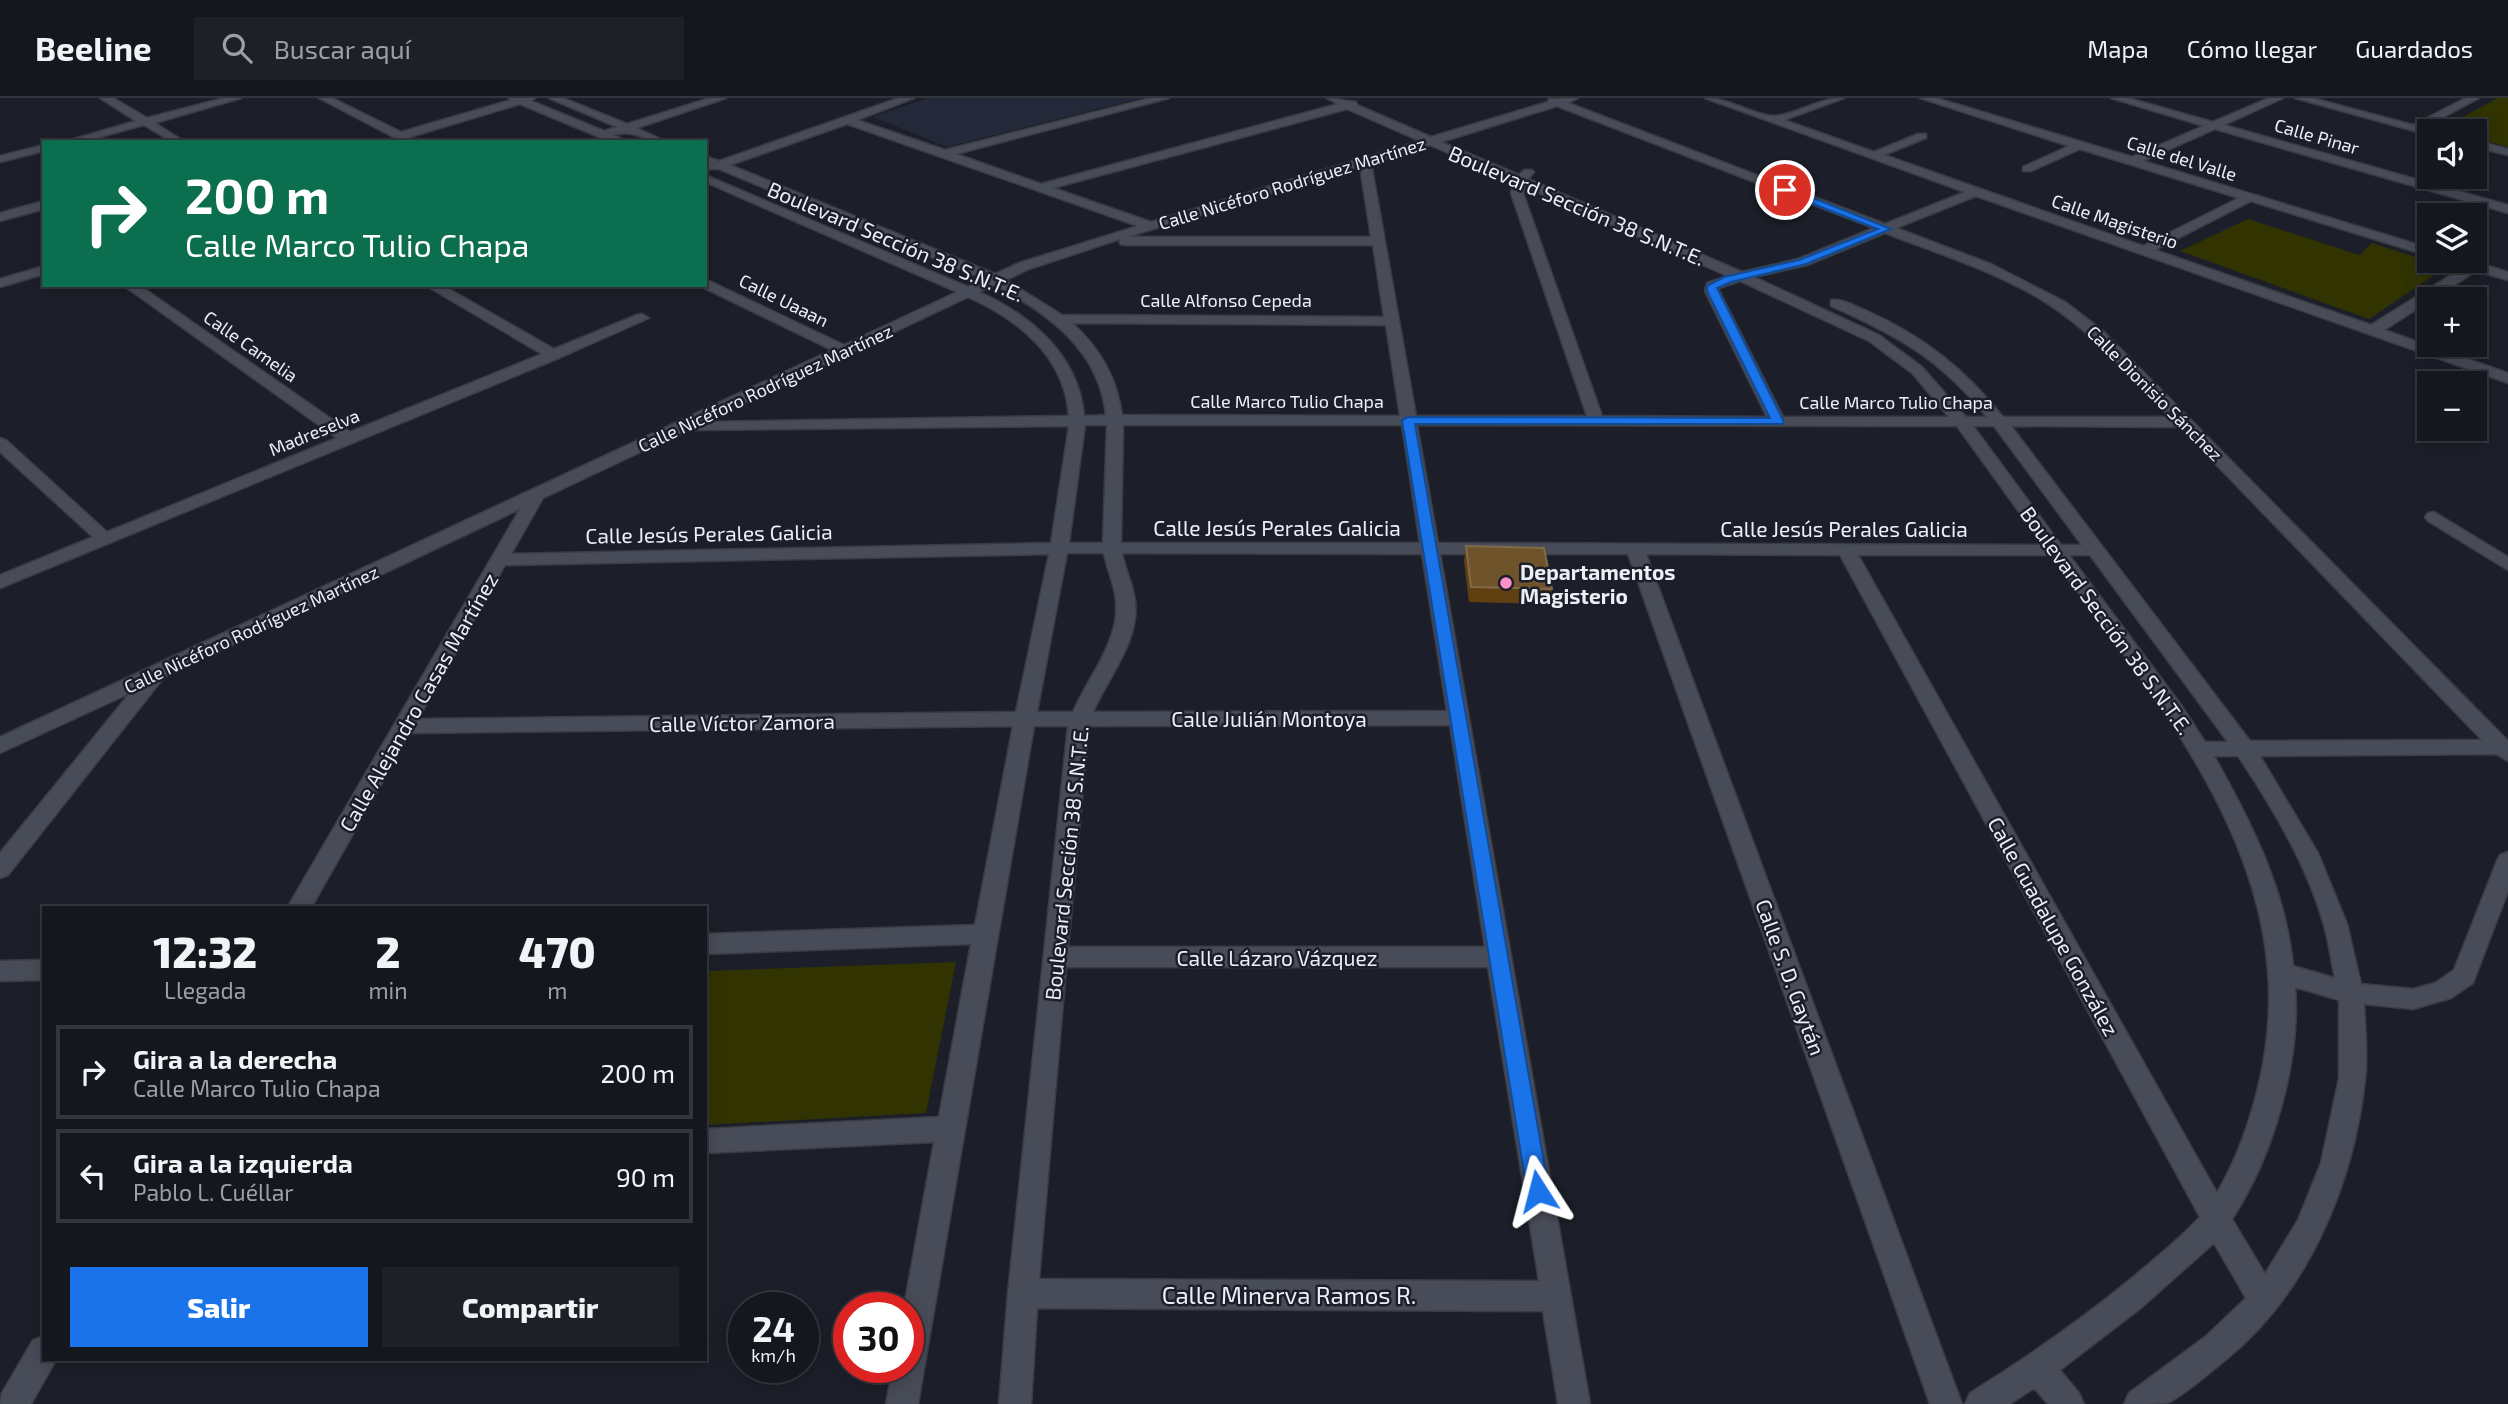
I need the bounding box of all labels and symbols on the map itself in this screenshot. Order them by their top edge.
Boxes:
street label: Calle Pinar [2272,113,2362,159]
street label: Calle del Valle [2124,131,2240,185]
street label: Calle Nicéforo Rodríguez Martínez [1156,132,1428,234]
street label: Boulevard Sección 38 S.N.T.E. [1445,140,1709,270]
pin [1755,160,1815,220]
street label: Boulevard Sección 38 S.N.T.E. [764,176,1028,306]
street label: Calle Magisterio [2049,189,2181,253]
street label: Calle Uaaan [736,269,832,331]
street label: Calle Alfonso Cepeda [1140,289,1312,311]
street label: Calle Camelia [200,306,302,386]
street label: Calle Nicéforo Rodríguez Martínez [634,319,896,457]
street label: Calle Dionisio Sánchez [2083,321,2227,465]
street label: Calle Marco Tulio Chapa [1190,390,1384,412]
street label: Calle Marco Tulio Chapa [1799,391,1993,413]
street label: Madreselva [265,404,363,460]
street label: Boulevard Sección 38 S.N.T.E. [2016,501,2198,739]
street label: Calle Jesús Perales Galicia [1153,515,1401,540]
street label: Calle Jesús Perales Galicia [1720,516,1968,541]
street label: Calle Jesús Perales Galicia [585,518,833,548]
place label: Departamentos Magisterio [1520,559,1675,608]
street label: Calle Nicéforo Rodríguez Martínez [120,560,382,698]
street label: Calle Alejandro Casas Martínez [334,568,503,836]
marker: Departamentos Magisterio [1498,575,1514,591]
street label: Calle Julián Montoya [1171,706,1367,731]
street label: Calle Víctor Zamora [649,708,835,736]
street label: Boulevard Sección 38 S.N.T.E. [1039,725,1093,1001]
street label: Calle Guadalupe González [1983,812,2125,1040]
street label: Calle S. D. Gaytán [1751,896,1831,1058]
street label: Calle Lázaro Vázquez [1176,945,1378,970]
position arrow [1501,1154,1575,1228]
street label: Calle Minerva Ramos R. [1162,1280,1416,1309]
speed limit sign: 30 [833,1292,924,1383]

